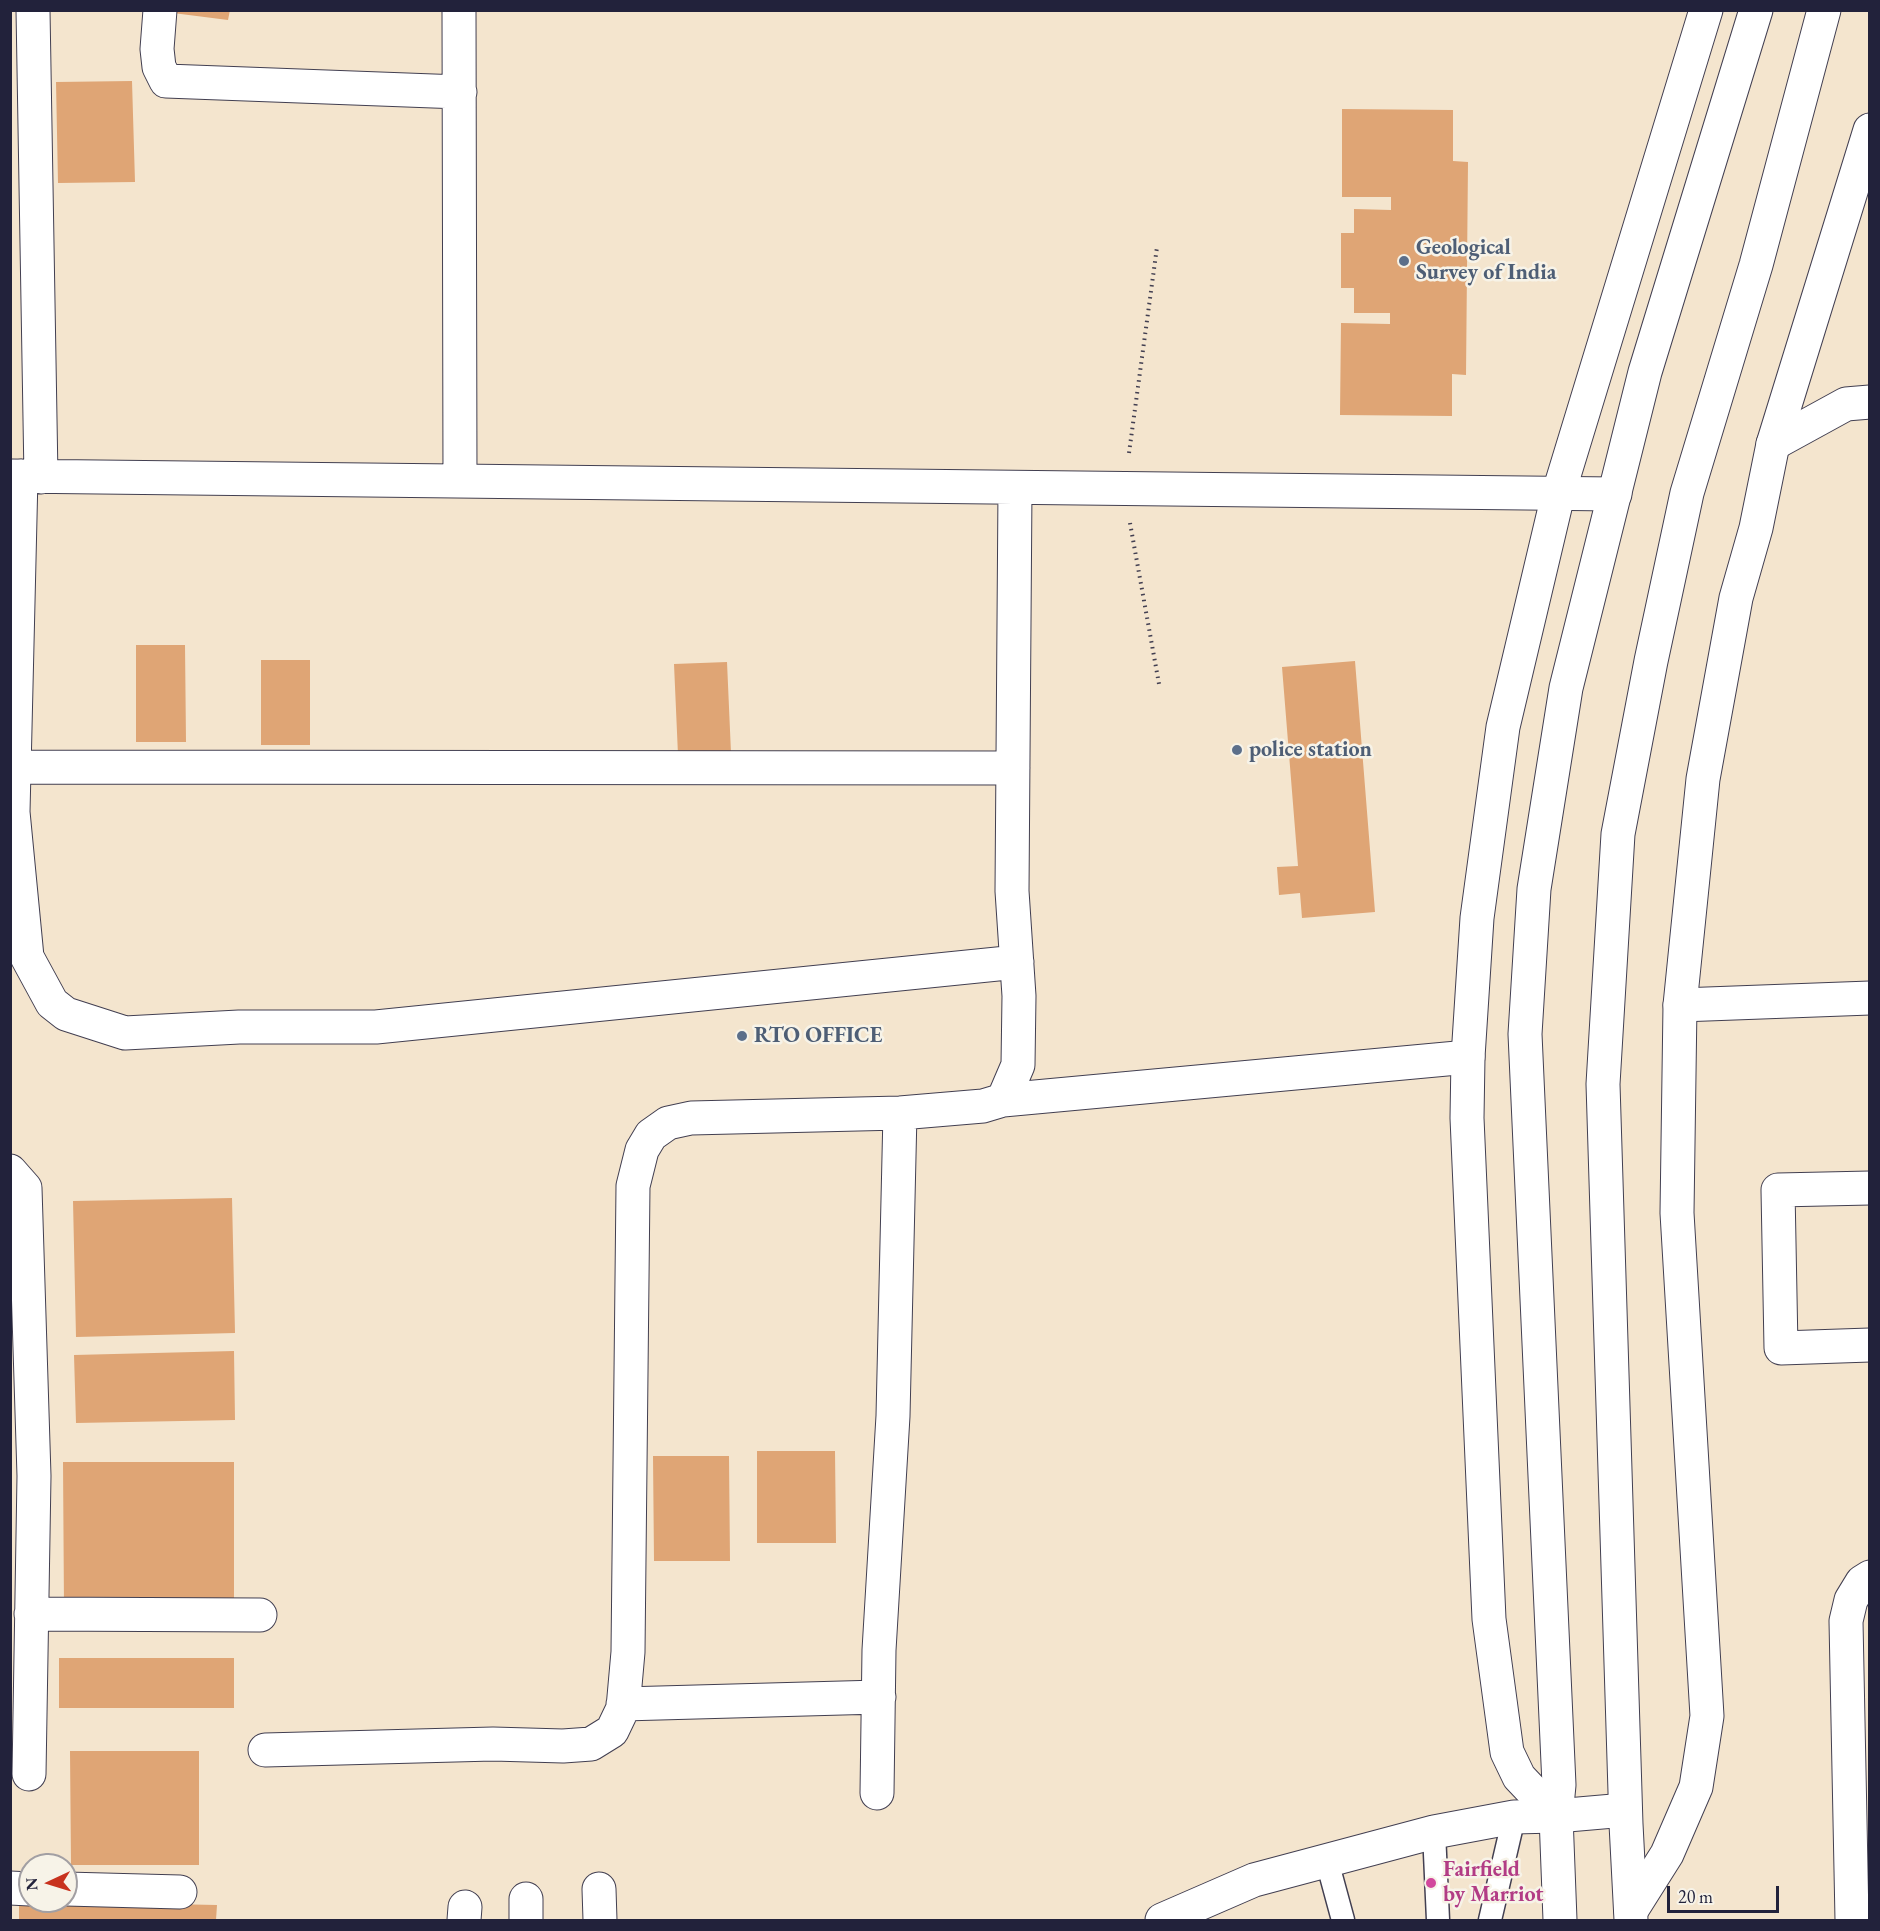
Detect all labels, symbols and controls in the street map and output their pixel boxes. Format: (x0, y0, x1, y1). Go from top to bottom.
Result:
place label: Geological Survey of India (1416, 235, 1556, 286)
marker: Geological Survey of India (1397, 254, 1411, 268)
place label: police station (1249, 737, 1372, 763)
marker: police station (1230, 743, 1244, 757)
place label: RTO OFFICE (754, 1023, 882, 1049)
marker: RTO OFFICE (735, 1029, 749, 1043)
north arrow (18, 1853, 78, 1913)
place label: Fairfield by Marriot (1443, 1857, 1544, 1909)
scale bar (1670, 1874, 1782, 1912)
marker: Fairfield by Marriot (1424, 1876, 1438, 1890)
text: N (21, 1877, 42, 1891)
text: 20 m (1678, 1885, 1713, 1908)

